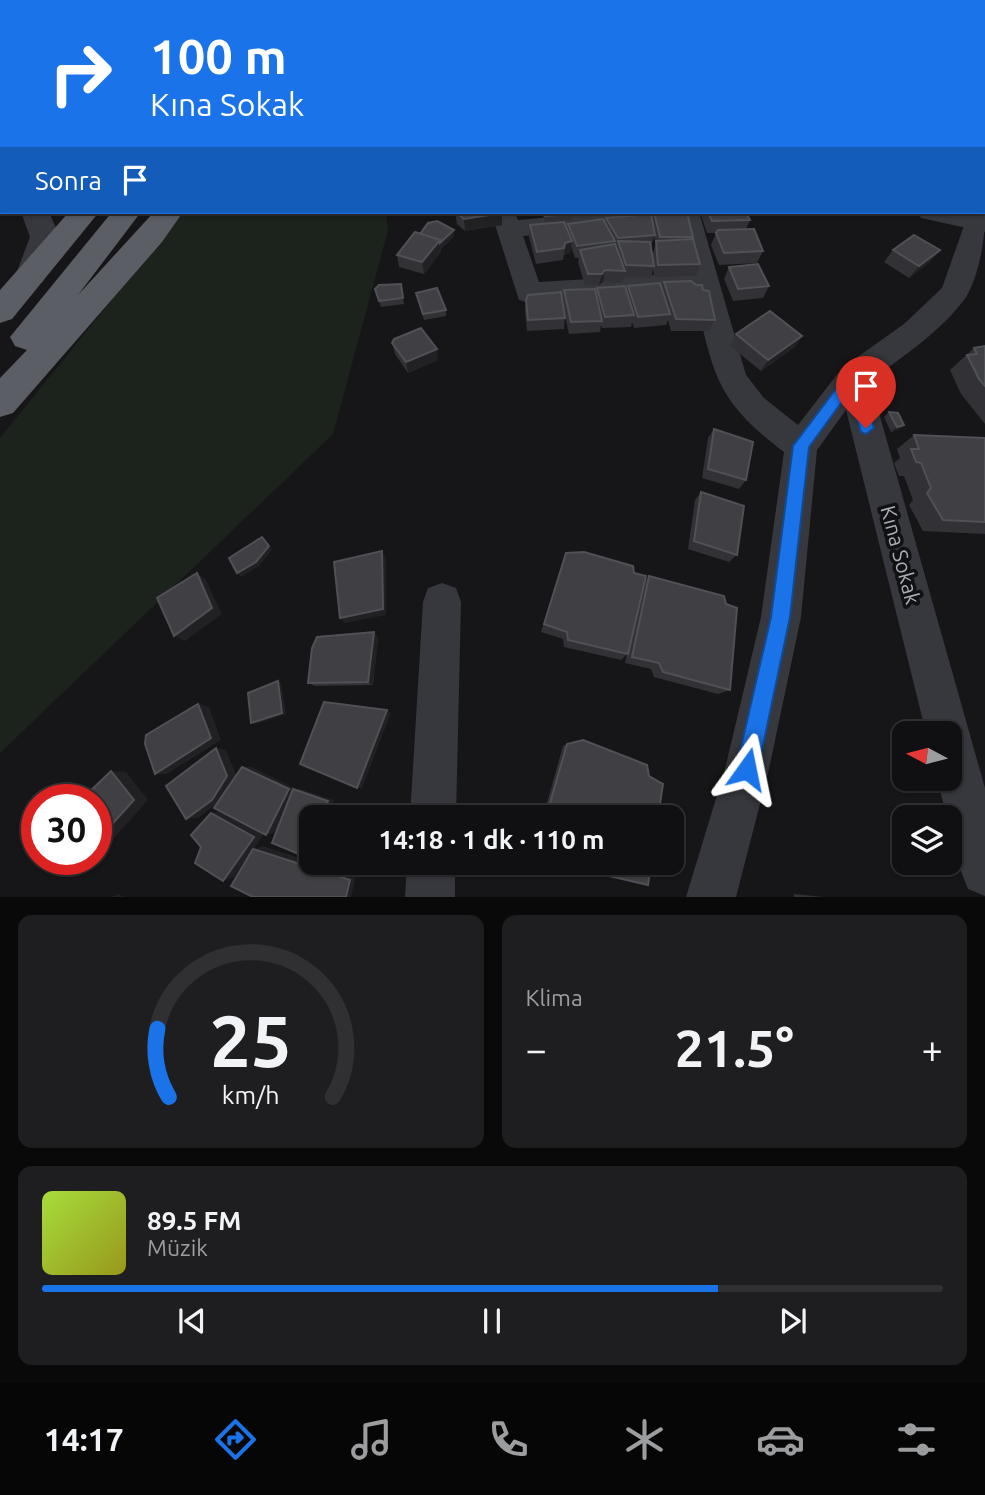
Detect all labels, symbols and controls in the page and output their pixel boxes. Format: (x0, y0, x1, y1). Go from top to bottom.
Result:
icon: right (35, 28, 126, 119)
text: 100 m (150, 28, 287, 83)
text: Kına Sokak (150, 86, 304, 122)
icon: arrive (116, 161, 154, 199)
text: Sonra (35, 166, 102, 195)
pin (836, 356, 896, 428)
icon: arrive (847, 367, 885, 405)
street label: Kına Sokak (876, 503, 926, 607)
north arrow (892, 721, 962, 791)
map controls (892, 721, 962, 875)
position arrow (710, 732, 784, 806)
speed limit sign: 30 (21, 784, 112, 875)
button: layers (892, 805, 962, 875)
text: 14:18 · 1 dk · 110 m (378, 825, 605, 854)
text: Klima (526, 985, 583, 1010)
text: 25 (210, 1000, 292, 1082)
text: 21.5° (675, 1019, 794, 1077)
text: − (526, 1028, 547, 1070)
text: + (922, 1028, 943, 1070)
text: km/h (222, 1081, 280, 1109)
text: 89.5 FM (147, 1206, 241, 1235)
text: Müzik (147, 1235, 208, 1260)
icon: previous (173, 1302, 211, 1340)
icon: pause (473, 1302, 511, 1340)
icon: next (774, 1302, 812, 1340)
icon: directions (211, 1415, 260, 1464)
icon: music (347, 1415, 396, 1464)
icon: phone (484, 1415, 533, 1464)
icon: climate (620, 1415, 669, 1464)
icon: car (756, 1415, 805, 1464)
icon: filters (892, 1415, 941, 1464)
text: 14:17 (44, 1421, 124, 1457)

